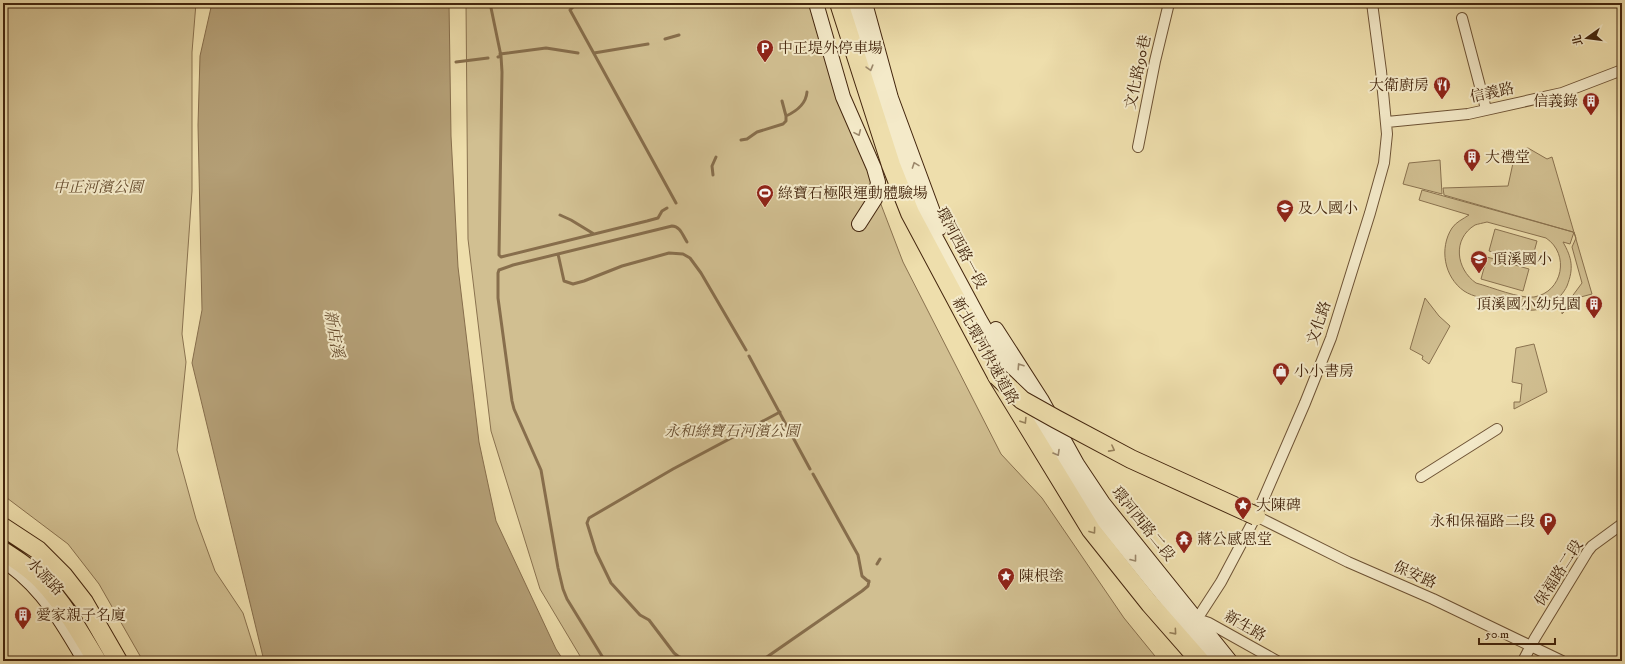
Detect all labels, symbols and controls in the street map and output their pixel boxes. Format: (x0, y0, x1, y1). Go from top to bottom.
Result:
north arrow (1567, 18, 1607, 58)
street label: 文化路90巷 (1121, 33, 1155, 111)
text: 北 (1570, 33, 1586, 47)
parking icon: 中正堤外停車場 (755, 38, 775, 63)
place label: 中正堤外停車場 (778, 39, 883, 58)
one-way arrow (865, 64, 874, 71)
restaurant icon: 大衛廚房 (1432, 75, 1452, 100)
place label: 大衛廚房 (1369, 76, 1429, 95)
street label: 信義路 (1468, 79, 1516, 107)
building icon: 信義錄 (1581, 91, 1601, 116)
place label: 信義錄 (1533, 92, 1578, 111)
one-way arrow (854, 129, 862, 136)
building icon: 大禮堂 (1462, 147, 1482, 172)
place label: 大禮堂 (1485, 148, 1530, 167)
one-way arrow (912, 161, 920, 168)
park label: 中正河濱公園 (53, 178, 145, 197)
sports icon: 綠寶石極限運動體驗場 (755, 183, 775, 208)
place label: 綠寶石極限運動體驗場 (778, 184, 928, 203)
school or university icon: 及人國小 (1275, 198, 1295, 223)
place label: 及人國小 (1298, 199, 1358, 218)
street label: 環河西路一段 (931, 204, 991, 292)
school or university icon: 頂溪國小 (1469, 249, 1489, 274)
place label: 頂溪國小 (1492, 250, 1552, 269)
street label: 新北環河快速道路 (948, 294, 1022, 408)
building icon: 頂溪國小幼兒園 (1584, 294, 1604, 319)
place label: 頂溪國小幼兒園 (1476, 295, 1581, 314)
street label: 文化路 (1303, 299, 1335, 347)
water label: 新店溪 (320, 309, 348, 361)
shop icon: 小小書房 (1271, 361, 1291, 386)
place label: 小小書房 (1294, 362, 1354, 381)
one-way arrow (1017, 363, 1025, 370)
one-way arrow (1020, 417, 1027, 424)
park label: 永和綠寶石河濱公園 (664, 422, 801, 441)
one-way arrow (1108, 444, 1115, 452)
one-way arrow (1053, 449, 1060, 456)
street label: 環河西路二段 (1107, 483, 1179, 565)
place icon: 大陳碑 (1233, 495, 1253, 520)
place label: 大陳碑 (1256, 496, 1301, 515)
parking icon: 永和保福路二段 (1538, 511, 1558, 536)
place label: 永和保福路二段 (1430, 512, 1535, 531)
one-way arrow (1088, 527, 1095, 534)
temple icon: 蔣公感恩堂 (1174, 529, 1194, 554)
place label: 蔣公感恩堂 (1197, 530, 1272, 549)
street label: 保福路二段 (1531, 536, 1587, 610)
street label: 水源路 (23, 554, 67, 600)
one-way arrow (1129, 554, 1136, 561)
street label: 保安路 (1391, 557, 1439, 593)
place icon: 陳根塗 (996, 566, 1016, 591)
place label: 陳根塗 (1019, 567, 1064, 586)
building icon: 愛家親子名廈 (13, 605, 33, 630)
place label: 愛家親子名廈 (36, 606, 126, 625)
street label: 新生路 (1221, 607, 1269, 645)
scale bar (1479, 620, 1555, 646)
text: 50 m (1485, 627, 1509, 642)
one-way arrow (1170, 628, 1177, 635)

